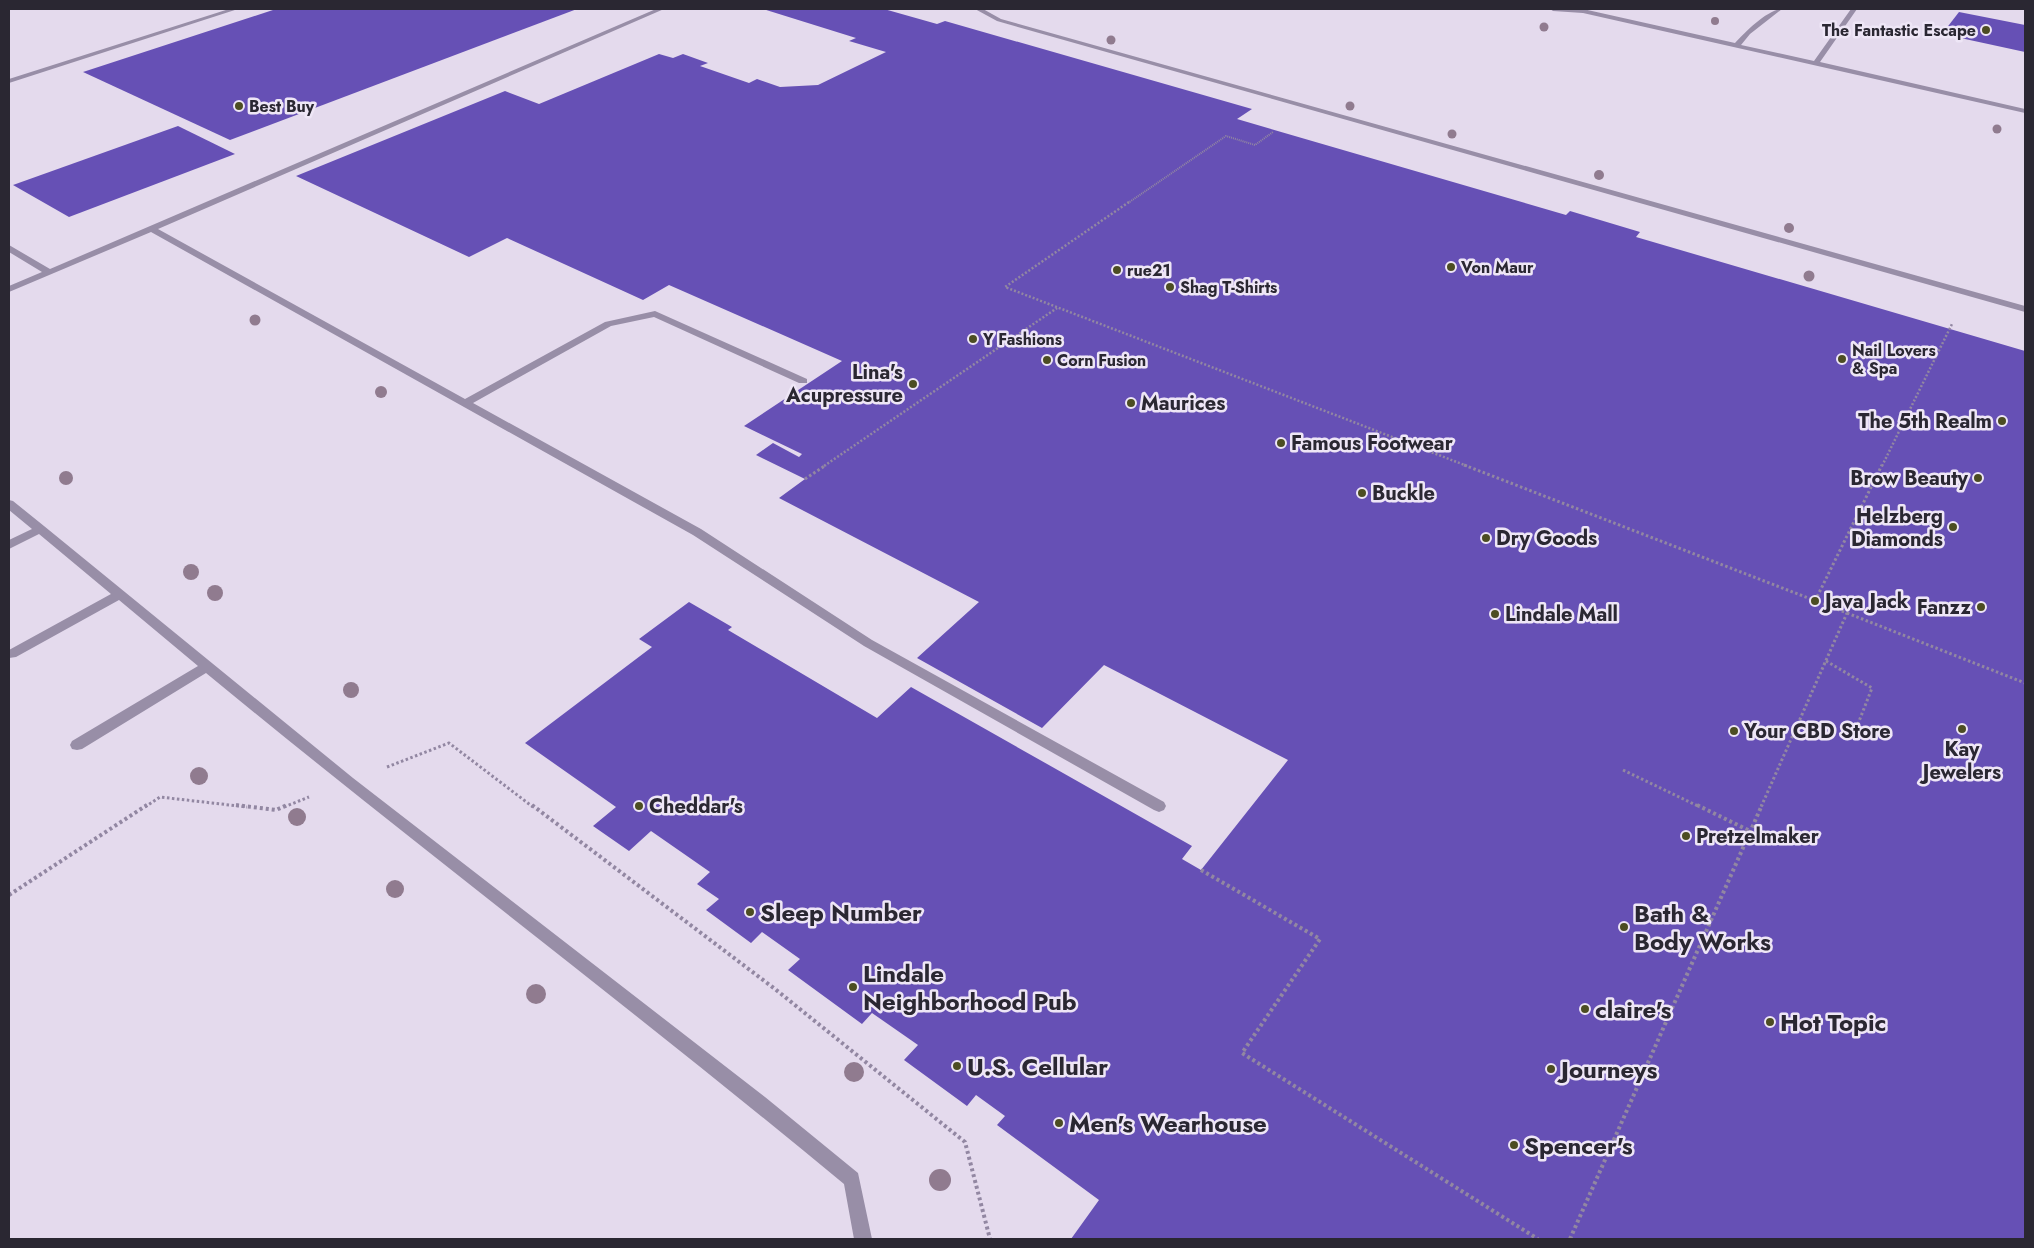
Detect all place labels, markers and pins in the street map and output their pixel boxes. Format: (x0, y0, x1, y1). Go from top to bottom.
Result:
place label: The Fantastic Escape (1822, 19, 1976, 42)
marker: The Fantastic Escape (1980, 24, 1992, 36)
place label: Best Buy (249, 95, 315, 118)
marker: Best Buy (233, 100, 245, 112)
place label: Von Maur (1460, 256, 1534, 279)
place label: rue21 (1127, 259, 1171, 282)
marker: Von Maur (1445, 261, 1457, 273)
marker: rue21 (1111, 264, 1123, 276)
place label: Shag T-Shirts (1180, 276, 1277, 299)
marker: Shag T-Shirts (1164, 281, 1176, 293)
place label: Y Fashions (982, 328, 1062, 351)
marker: Y Fashions (967, 333, 979, 345)
place label: Nail Lovers & Spa (1852, 339, 1936, 380)
place label: Corn Fusion (1057, 349, 1146, 372)
marker: Nail Lovers & Spa (1836, 353, 1848, 365)
marker: Corn Fusion (1041, 354, 1053, 366)
place label: Lina's Acupressure (785, 358, 903, 410)
marker: Lina's Acupressure (907, 378, 919, 390)
place label: Maurices (1141, 389, 1225, 418)
marker: Maurices (1125, 397, 1137, 409)
place label: The 5th Realm (1858, 407, 1992, 436)
marker: The 5th Realm (1996, 415, 2008, 427)
place label: Famous Footwear (1291, 429, 1454, 458)
marker: Famous Footwear (1275, 437, 1287, 449)
place label: Brow Beauty (1850, 464, 1969, 493)
marker: Brow Beauty (1972, 472, 1984, 484)
place label: Buckle (1372, 479, 1435, 508)
marker: Buckle (1356, 487, 1368, 499)
place label: Helzberg Diamonds (1851, 502, 1943, 554)
marker: Helzberg Diamonds (1947, 521, 1959, 533)
place label: Dry Goods (1496, 524, 1597, 553)
marker: Dry Goods (1480, 532, 1492, 544)
place label: Java Jack (1821, 587, 1909, 616)
place label: Fanzz (1917, 593, 1972, 622)
marker: Java Jack (1809, 595, 1821, 607)
place label: Lindale Mall (1505, 600, 1618, 629)
marker: Fanzz (1975, 601, 1987, 613)
marker: Lindale Mall (1489, 608, 1501, 620)
place label: Your CBD Store (1743, 717, 1891, 746)
marker: Kay Jewelers (1956, 723, 1968, 735)
marker: Your CBD Store (1728, 725, 1740, 737)
place label: Kay Jewelers (1919, 735, 2001, 787)
place label: Cheddar's (649, 792, 743, 821)
marker: Cheddar's (633, 800, 645, 812)
place label: Pretzelmaker (1696, 822, 1820, 851)
marker: Pretzelmaker (1680, 830, 1692, 842)
place label: Sleep Number (760, 895, 922, 930)
place label: Bath & Body Works (1634, 896, 1771, 959)
marker: Sleep Number (744, 906, 756, 918)
marker: Bath & Body Works (1618, 921, 1630, 933)
place label: Lindale Neighborhood Pub (863, 956, 1077, 1019)
marker: Lindale Neighborhood Pub (847, 981, 859, 993)
place label: claire's (1595, 992, 1671, 1027)
marker: claire's (1579, 1003, 1591, 1015)
place label: Hot Topic (1780, 1005, 1886, 1040)
marker: Hot Topic (1764, 1016, 1776, 1028)
place label: U.S. Cellular (967, 1049, 1108, 1084)
place label: Journeys (1557, 1052, 1657, 1087)
marker: U.S. Cellular (951, 1060, 963, 1072)
marker: Journeys (1545, 1063, 1557, 1075)
place label: Men's Wearhouse (1069, 1106, 1267, 1141)
marker: Men's Wearhouse (1053, 1117, 1065, 1129)
place label: Spencer's (1524, 1128, 1633, 1163)
marker: Spencer's (1508, 1139, 1520, 1151)

